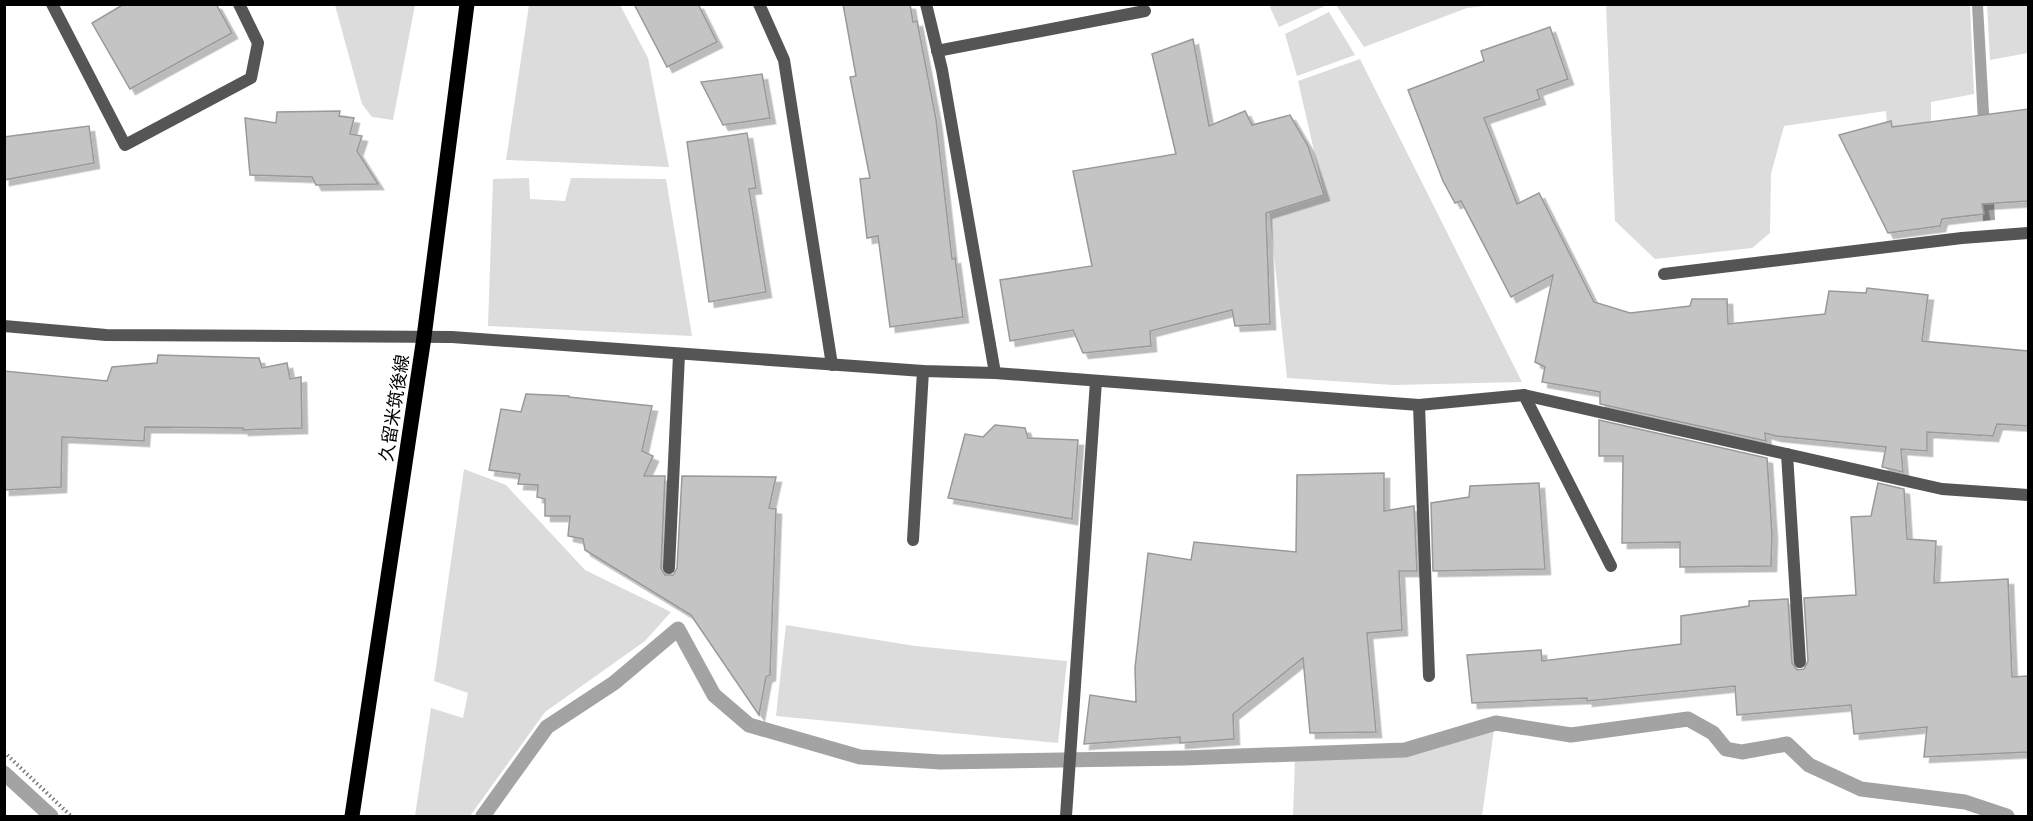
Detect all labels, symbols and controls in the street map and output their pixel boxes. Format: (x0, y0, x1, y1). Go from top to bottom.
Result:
street label: 久留米筑後線 (373, 353, 415, 463)

